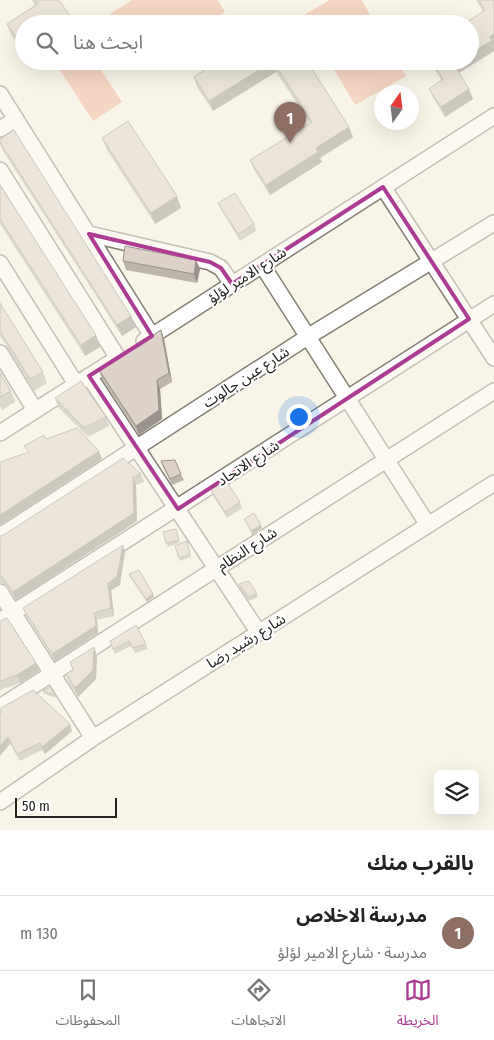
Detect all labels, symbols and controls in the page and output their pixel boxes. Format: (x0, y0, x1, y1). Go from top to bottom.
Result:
search box (15, 15, 479, 70)
icon: search (33, 29, 61, 57)
text: ابحث هنا (73, 31, 143, 54)
north arrow (374, 85, 419, 130)
pin: 1 (274, 102, 306, 143)
street label: شارع الامير لؤلؤ (204, 243, 291, 310)
street label: شارع عين جالوت (199, 342, 294, 414)
your location (286, 404, 312, 430)
street label: شارع الاتحاد (213, 436, 284, 492)
street label: شارع النظام (214, 523, 282, 577)
street label: شارع رشيد رضا (203, 609, 291, 675)
map controls (434, 770, 479, 815)
button: layers (434, 770, 479, 815)
scale bar (15, 795, 118, 818)
text: 50 m (22, 798, 50, 815)
text: بالقرب منك (367, 850, 474, 876)
text: مدرسة الاخلاص (296, 904, 427, 927)
text: 130 m (20, 924, 58, 943)
text: 1 (455, 924, 461, 943)
text: مدرسة · شارع الامير لؤلؤ (278, 943, 427, 962)
tab: المحفوظات (55, 976, 120, 1035)
tab: الاتجاهات (231, 976, 286, 1035)
tab: الخريطة (397, 976, 439, 1035)

